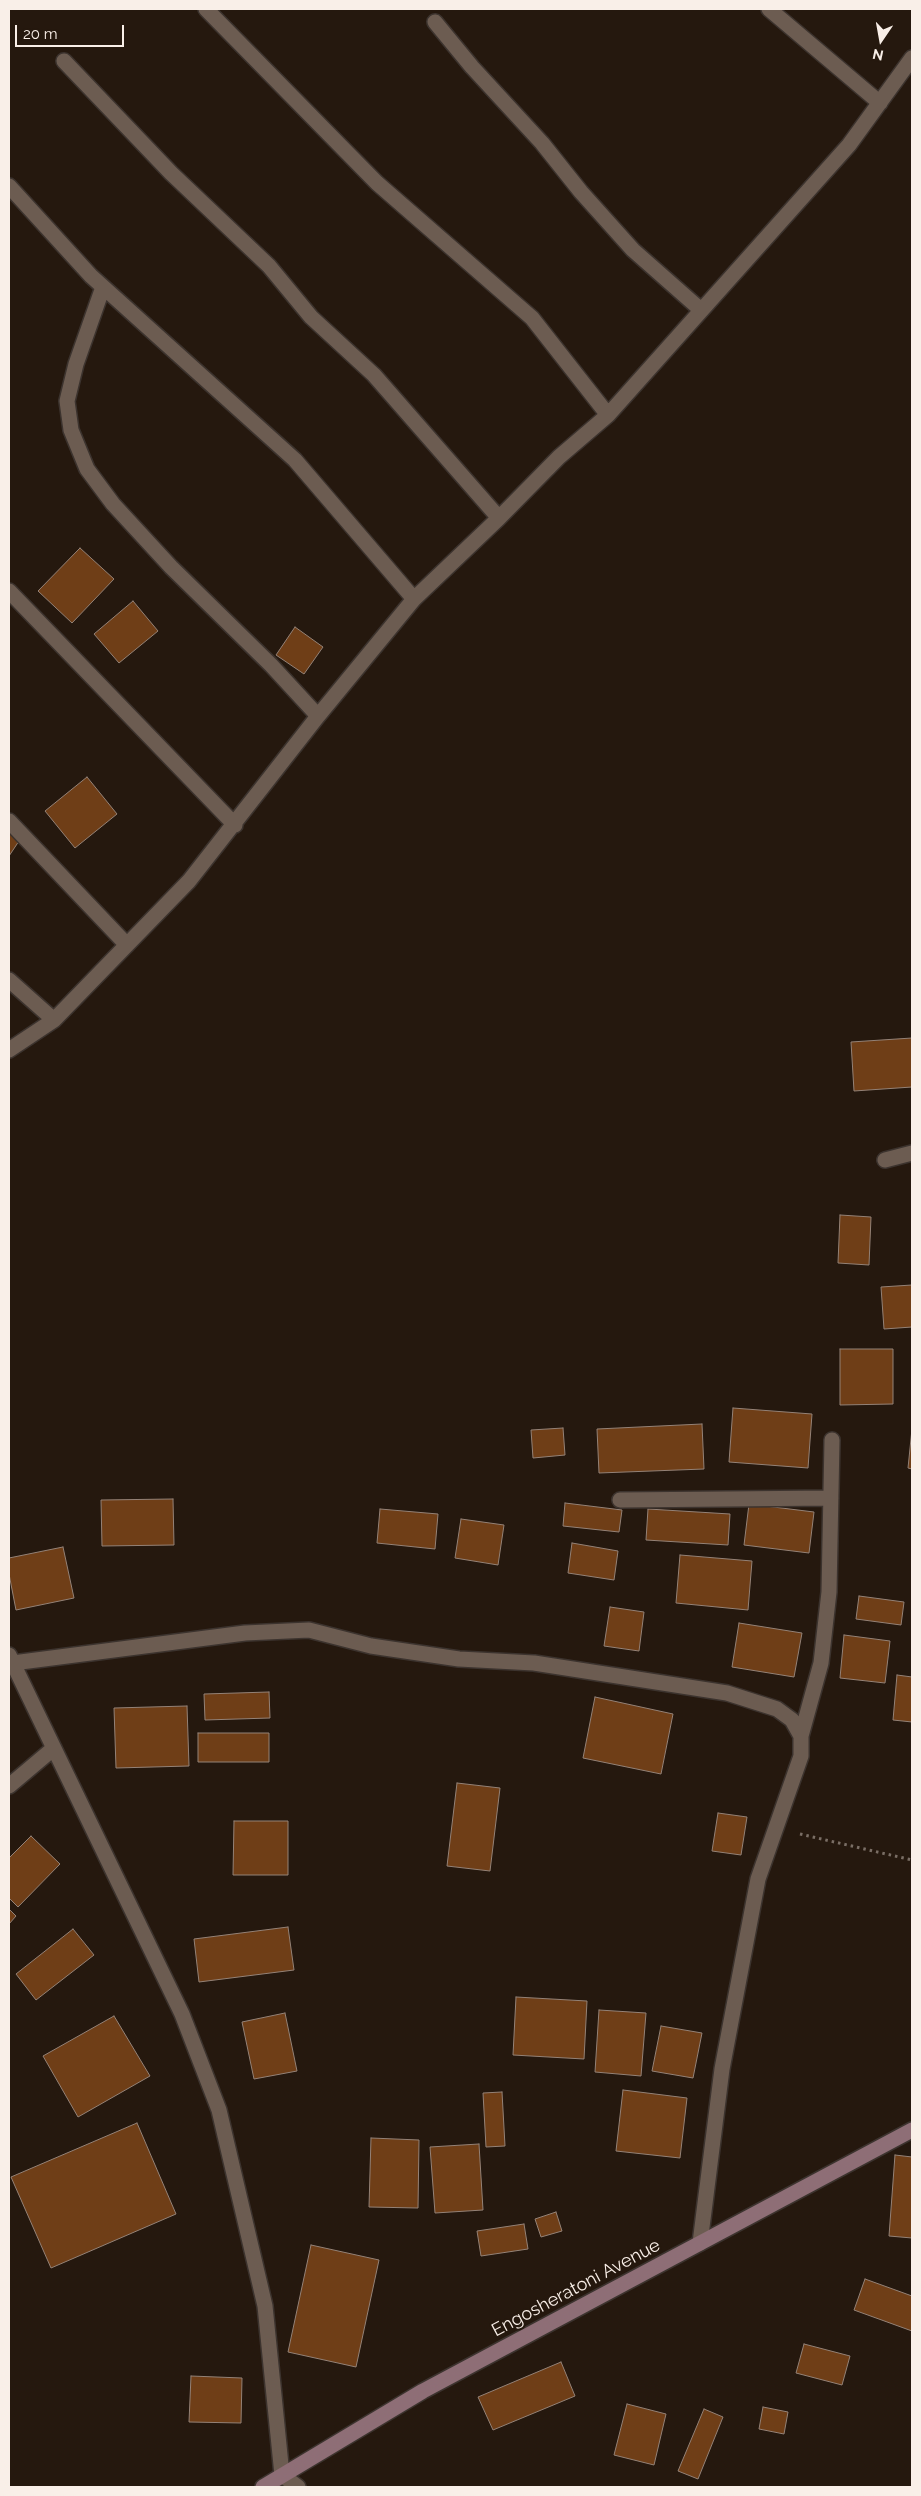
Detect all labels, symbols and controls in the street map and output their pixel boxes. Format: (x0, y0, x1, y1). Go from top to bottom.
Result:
scale bar (18, 15, 126, 47)
north arrow (856, 15, 906, 65)
text: 20 m (23, 25, 58, 43)
text: N (871, 46, 885, 64)
street label: Engosheratoni Avenue (488, 2234, 664, 2342)

